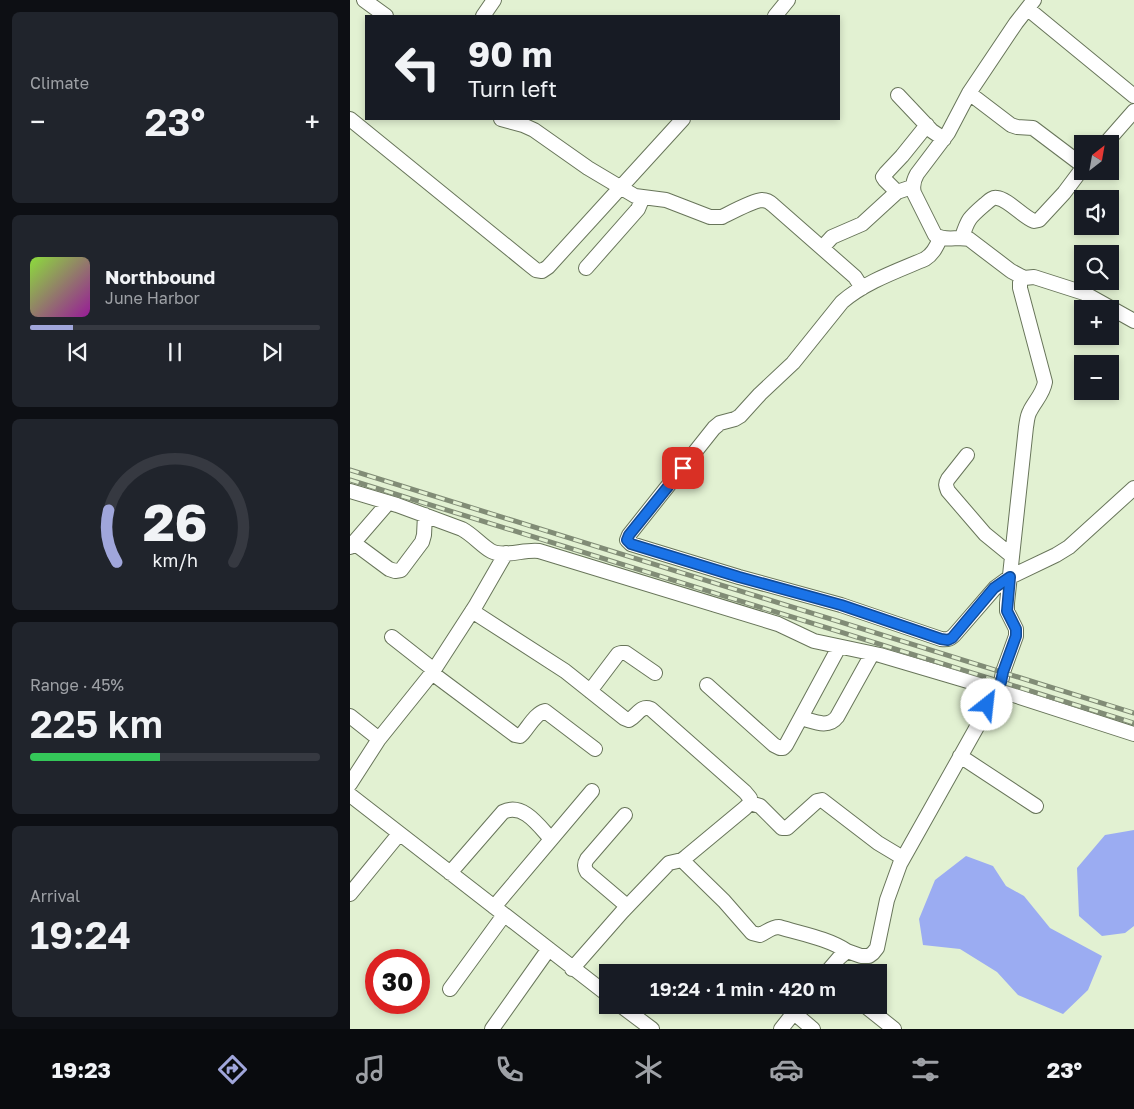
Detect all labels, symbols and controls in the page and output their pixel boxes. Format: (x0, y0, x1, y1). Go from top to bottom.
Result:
text: 90 m (468, 33, 552, 75)
icon: left (385, 35, 450, 100)
text: Climate (30, 73, 89, 93)
text: Turn left (468, 75, 557, 102)
text: 23° (145, 99, 205, 144)
text: − (30, 105, 45, 138)
text: + (305, 105, 320, 138)
north arrow (1074, 135, 1119, 180)
map controls (1074, 135, 1119, 400)
button: sound (1074, 190, 1119, 235)
button: search (1074, 245, 1119, 290)
text: Northbound (105, 265, 215, 288)
text: June Harbor (105, 288, 200, 308)
button: + (1074, 300, 1119, 345)
icon: previous (64, 338, 92, 366)
icon: pause (161, 338, 189, 366)
icon: next (258, 338, 286, 366)
button: − (1074, 355, 1119, 400)
pin (662, 447, 704, 489)
icon: arrive (669, 454, 697, 482)
text: 26 (143, 490, 207, 552)
text: km/h (152, 549, 198, 571)
text: Range · 45% (30, 675, 124, 695)
position arrow (960, 678, 1012, 730)
text: 225 km (30, 701, 163, 746)
text: Arrival (30, 886, 80, 906)
text: 19:24 (30, 912, 131, 957)
speed limit sign: 30 (365, 949, 430, 1014)
text: 19:24 · 1 min · 420 m (650, 977, 836, 1000)
icon: directions (215, 1052, 250, 1087)
icon: music (353, 1052, 388, 1087)
icon: phone (492, 1052, 527, 1087)
icon: climate (631, 1052, 666, 1087)
icon: car (769, 1052, 804, 1087)
icon: filters (908, 1052, 943, 1087)
text: 19:23 (52, 1056, 111, 1083)
text: 23° (1047, 1056, 1082, 1083)

